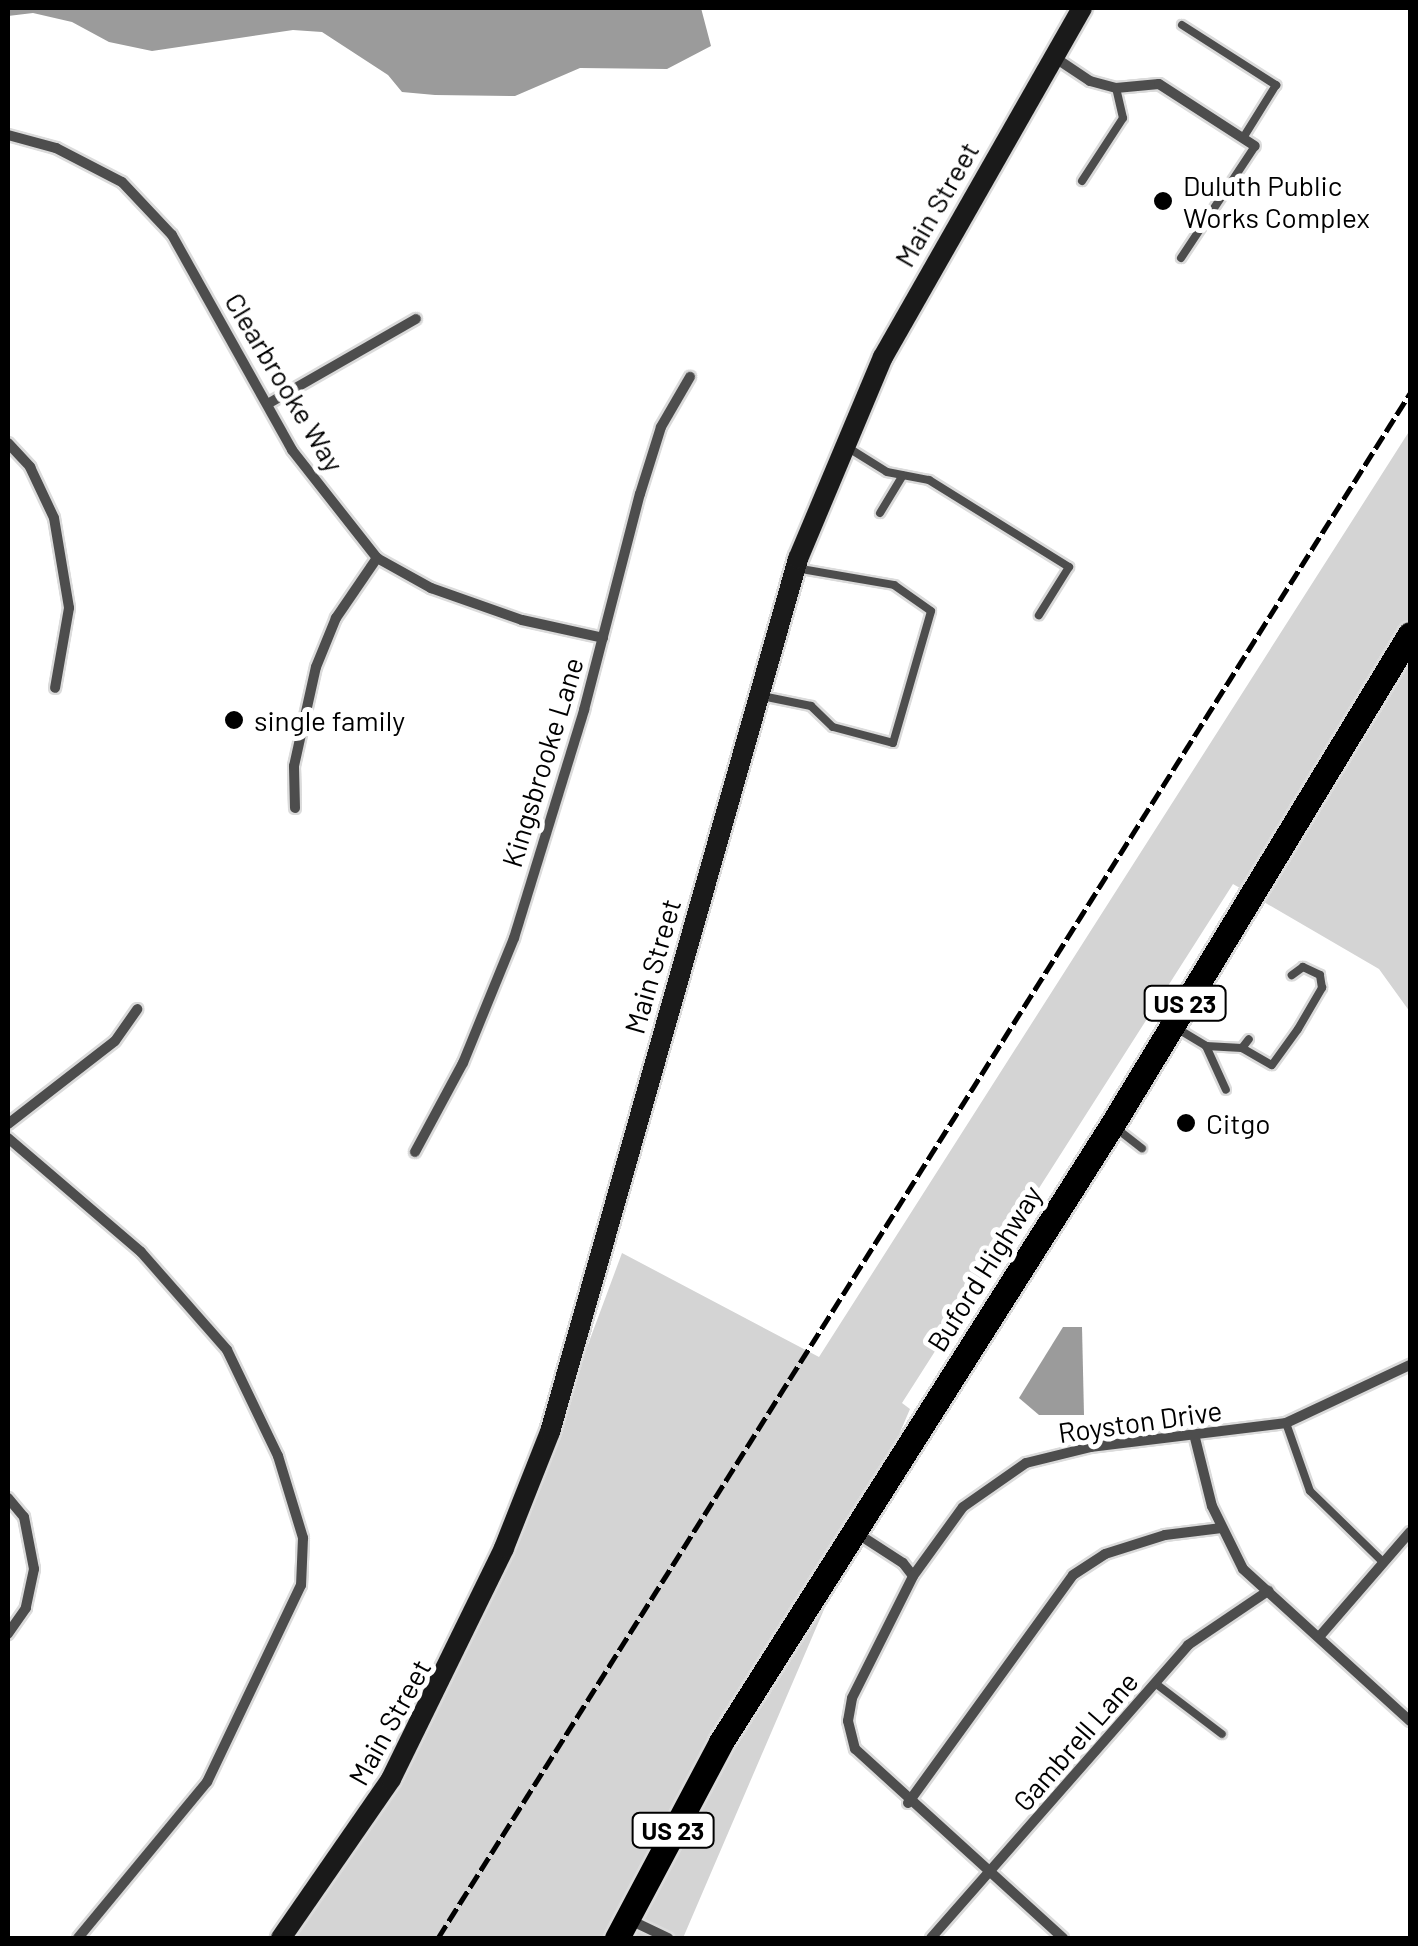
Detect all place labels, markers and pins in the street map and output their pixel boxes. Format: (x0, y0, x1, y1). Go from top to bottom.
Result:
place label: Duluth Public Works Complex (1183, 168, 1370, 234)
marker: Duluth Public Works Complex (1152, 190, 1174, 212)
place label: single family (254, 703, 405, 737)
marker: single family (223, 709, 245, 731)
place label: Citgo (1206, 1106, 1270, 1140)
marker: Citgo (1175, 1112, 1197, 1134)

